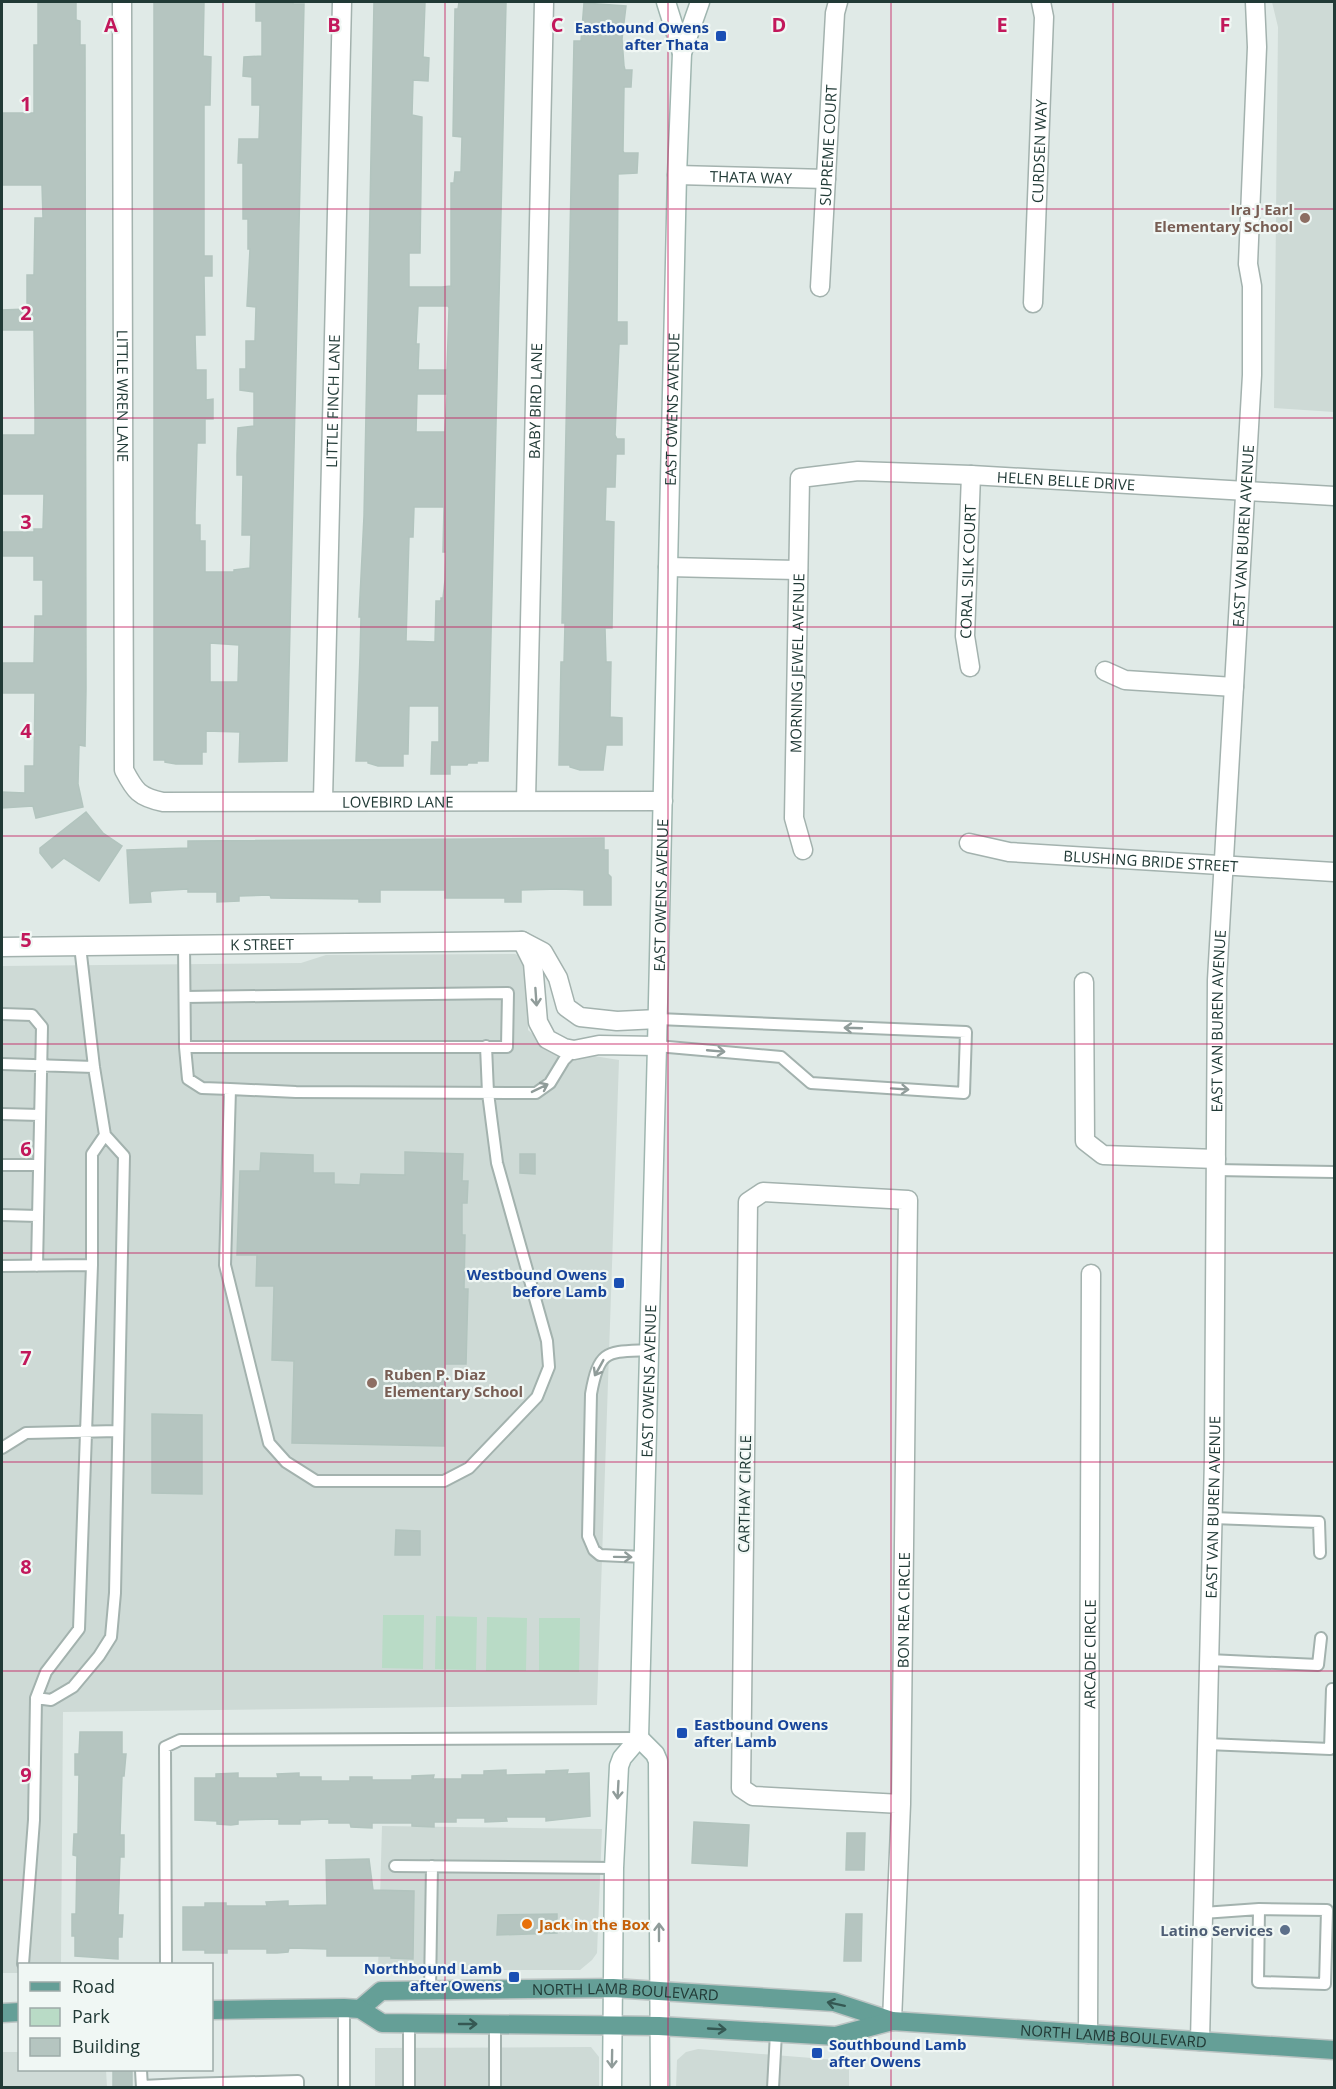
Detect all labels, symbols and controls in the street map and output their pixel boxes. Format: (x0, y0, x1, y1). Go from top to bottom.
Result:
text: A (104, 11, 118, 38)
text: B (327, 11, 341, 38)
text: C (551, 11, 564, 38)
text: D (772, 11, 786, 38)
text: E (996, 11, 1008, 38)
text: F (1220, 11, 1230, 38)
place label: Eastbound Owens after Thata (575, 17, 709, 54)
marker: Eastbound Owens after Thata (714, 29, 728, 43)
street label: SUPREME COURT (814, 83, 841, 206)
text: 1 (20, 90, 32, 117)
street label: CURDSEN WAY (1027, 98, 1051, 203)
street label: THATA WAY (710, 166, 793, 188)
place label: Ira J Earl Elementary School (1154, 199, 1293, 236)
marker: Ira J Earl Elementary School (1298, 211, 1312, 225)
text: 2 (20, 299, 32, 326)
street label: LITTLE WREN LANE (113, 330, 133, 462)
street label: EAST OWENS AVENUE (660, 333, 683, 486)
street label: LITTLE FINCH LANE (321, 334, 344, 468)
street label: BABY BIRD LANE (524, 343, 546, 459)
street label: EAST VAN BUREN AVENUE (1227, 444, 1258, 628)
street label: HELEN BELLE DRIVE (996, 467, 1136, 494)
street label: CORAL SILK COURT (955, 503, 980, 639)
text: 3 (20, 508, 32, 535)
street label: MORNING JEWEL AVENUE (785, 573, 808, 753)
text: 4 (20, 717, 32, 744)
street label: LOVEBIRD LANE (342, 791, 454, 812)
street label: EAST OWENS AVENUE (649, 819, 672, 972)
street label: BLUSHING BRIDE STREET (1063, 845, 1239, 876)
text: 5 (20, 926, 32, 953)
street label: EAST VAN BUREN AVENUE (1206, 929, 1230, 1113)
street label: K STREET (230, 934, 295, 954)
one-way arrow (530, 987, 541, 1007)
one-way arrow (843, 1022, 863, 1033)
one-way arrow (705, 1046, 725, 1057)
one-way arrow (531, 1082, 549, 1094)
one-way arrow (890, 1084, 910, 1095)
text: 6 (20, 1135, 32, 1162)
place label: Westbound Owens before Lamb (467, 1264, 607, 1301)
marker: Westbound Owens before Lamb (612, 1276, 626, 1290)
street label: EAST OWENS AVENUE (636, 1304, 660, 1458)
text: 7 (20, 1344, 32, 1371)
one-way arrow (593, 1359, 605, 1376)
place label: Ruben P. Diaz Elementary School (384, 1364, 523, 1401)
marker: Ruben P. Diaz Elementary School (365, 1376, 379, 1390)
street label: EAST VAN BUREN AVENUE (1201, 1416, 1224, 1599)
street label: CARTHAY CIRCLE (733, 1435, 755, 1553)
one-way arrow (612, 1551, 632, 1563)
street label: BON REA CIRCLE (893, 1552, 914, 1668)
text: 8 (20, 1553, 32, 1580)
street label: ARCADE CIRCLE (1079, 1599, 1100, 1709)
place label: Eastbound Owens after Lamb (694, 1714, 828, 1751)
marker: Eastbound Owens after Lamb (675, 1726, 689, 1740)
text: 9 (20, 1761, 32, 1788)
one-way arrow (612, 1780, 623, 1800)
place label: Jack in the Box (537, 1914, 650, 1934)
marker: Jack in the Box (520, 1917, 534, 1931)
place label: Latino Services (1160, 1920, 1273, 1940)
one-way arrow (653, 1923, 665, 1943)
marker: Latino Services (1278, 1923, 1292, 1937)
place label: Northbound Lamb after Owens (364, 1958, 502, 1995)
legend (18, 1963, 213, 2071)
marker: Northbound Lamb after Owens (507, 1970, 521, 1984)
text: Road (72, 1974, 115, 1998)
street label: NORTH LAMB BOULEVARD (532, 1978, 719, 2005)
one-way arrow (827, 1998, 846, 2009)
text: Park (72, 2004, 110, 2028)
one-way arrow (457, 2018, 477, 2030)
street label: NORTH LAMB BOULEVARD (1019, 2019, 1207, 2052)
one-way arrow (707, 2024, 726, 2035)
text: Building (72, 2034, 140, 2058)
place label: Southbound Lamb after Owens (829, 2034, 966, 2071)
marker: Southbound Lamb after Owens (810, 2046, 824, 2060)
one-way arrow (606, 2048, 618, 2068)

